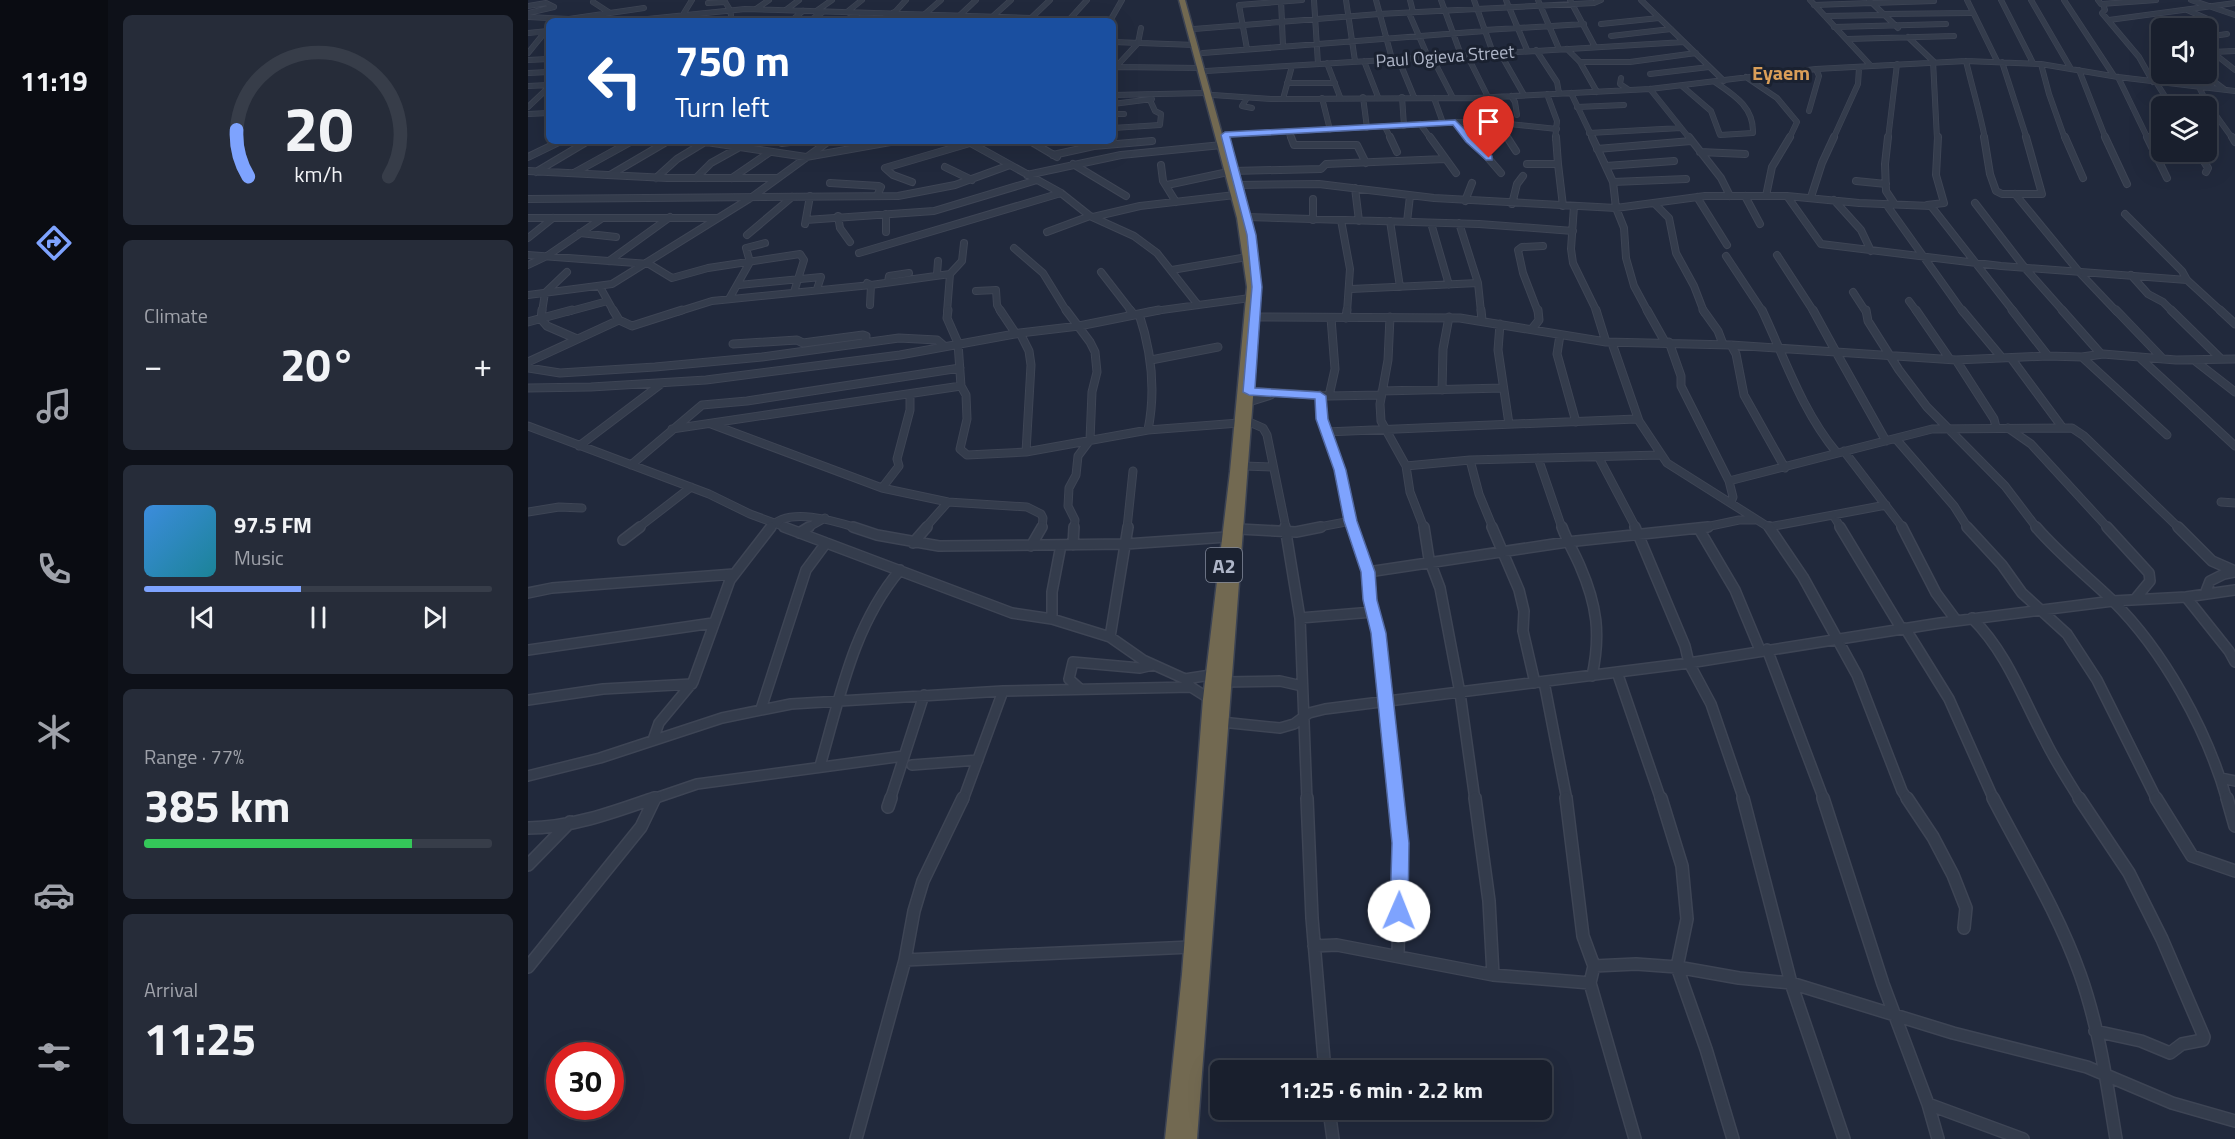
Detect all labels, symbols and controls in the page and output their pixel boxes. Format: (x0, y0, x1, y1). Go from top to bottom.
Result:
map controls (2151, 18, 2217, 162)
button: sound (2151, 18, 2217, 84)
text: 750 m (675, 28, 790, 92)
street label: Paul Ogieva Street (1375, 38, 1516, 74)
icon: left (576, 42, 654, 120)
district label: Eyaem (1752, 57, 1810, 88)
text: 11:19 (20, 60, 88, 101)
text: 20 (283, 80, 353, 175)
text: Turn left (675, 86, 769, 127)
pin (1463, 96, 1514, 158)
button: layers (2151, 96, 2217, 162)
icon: arrive (1472, 105, 1505, 138)
text: km/h (294, 158, 342, 190)
icon: directions (33, 222, 75, 264)
text: Climate (144, 300, 208, 331)
text: 20° (280, 330, 356, 398)
text: − (144, 340, 162, 390)
text: + (474, 340, 492, 390)
icon: music (33, 385, 75, 427)
text: 97.5 FM (234, 508, 312, 542)
text: Music (234, 542, 284, 573)
icon: phone (33, 548, 75, 590)
road number: A2 (1206, 548, 1242, 582)
icon: previous (186, 601, 219, 634)
icon: pause (302, 601, 335, 634)
icon: next (418, 601, 451, 634)
icon: climate (33, 711, 75, 753)
text: Range · 77% (144, 741, 244, 772)
text: 385 km (144, 771, 290, 839)
icon: car (33, 874, 75, 916)
position arrow (1367, 879, 1431, 943)
text: Arrival (144, 974, 198, 1005)
text: 11:25 (144, 1004, 256, 1072)
icon: filters (33, 1036, 75, 1078)
speed limit sign: 30 (546, 1042, 624, 1120)
text: 11:25 · 6 min · 2.2 km (1279, 1073, 1483, 1107)

